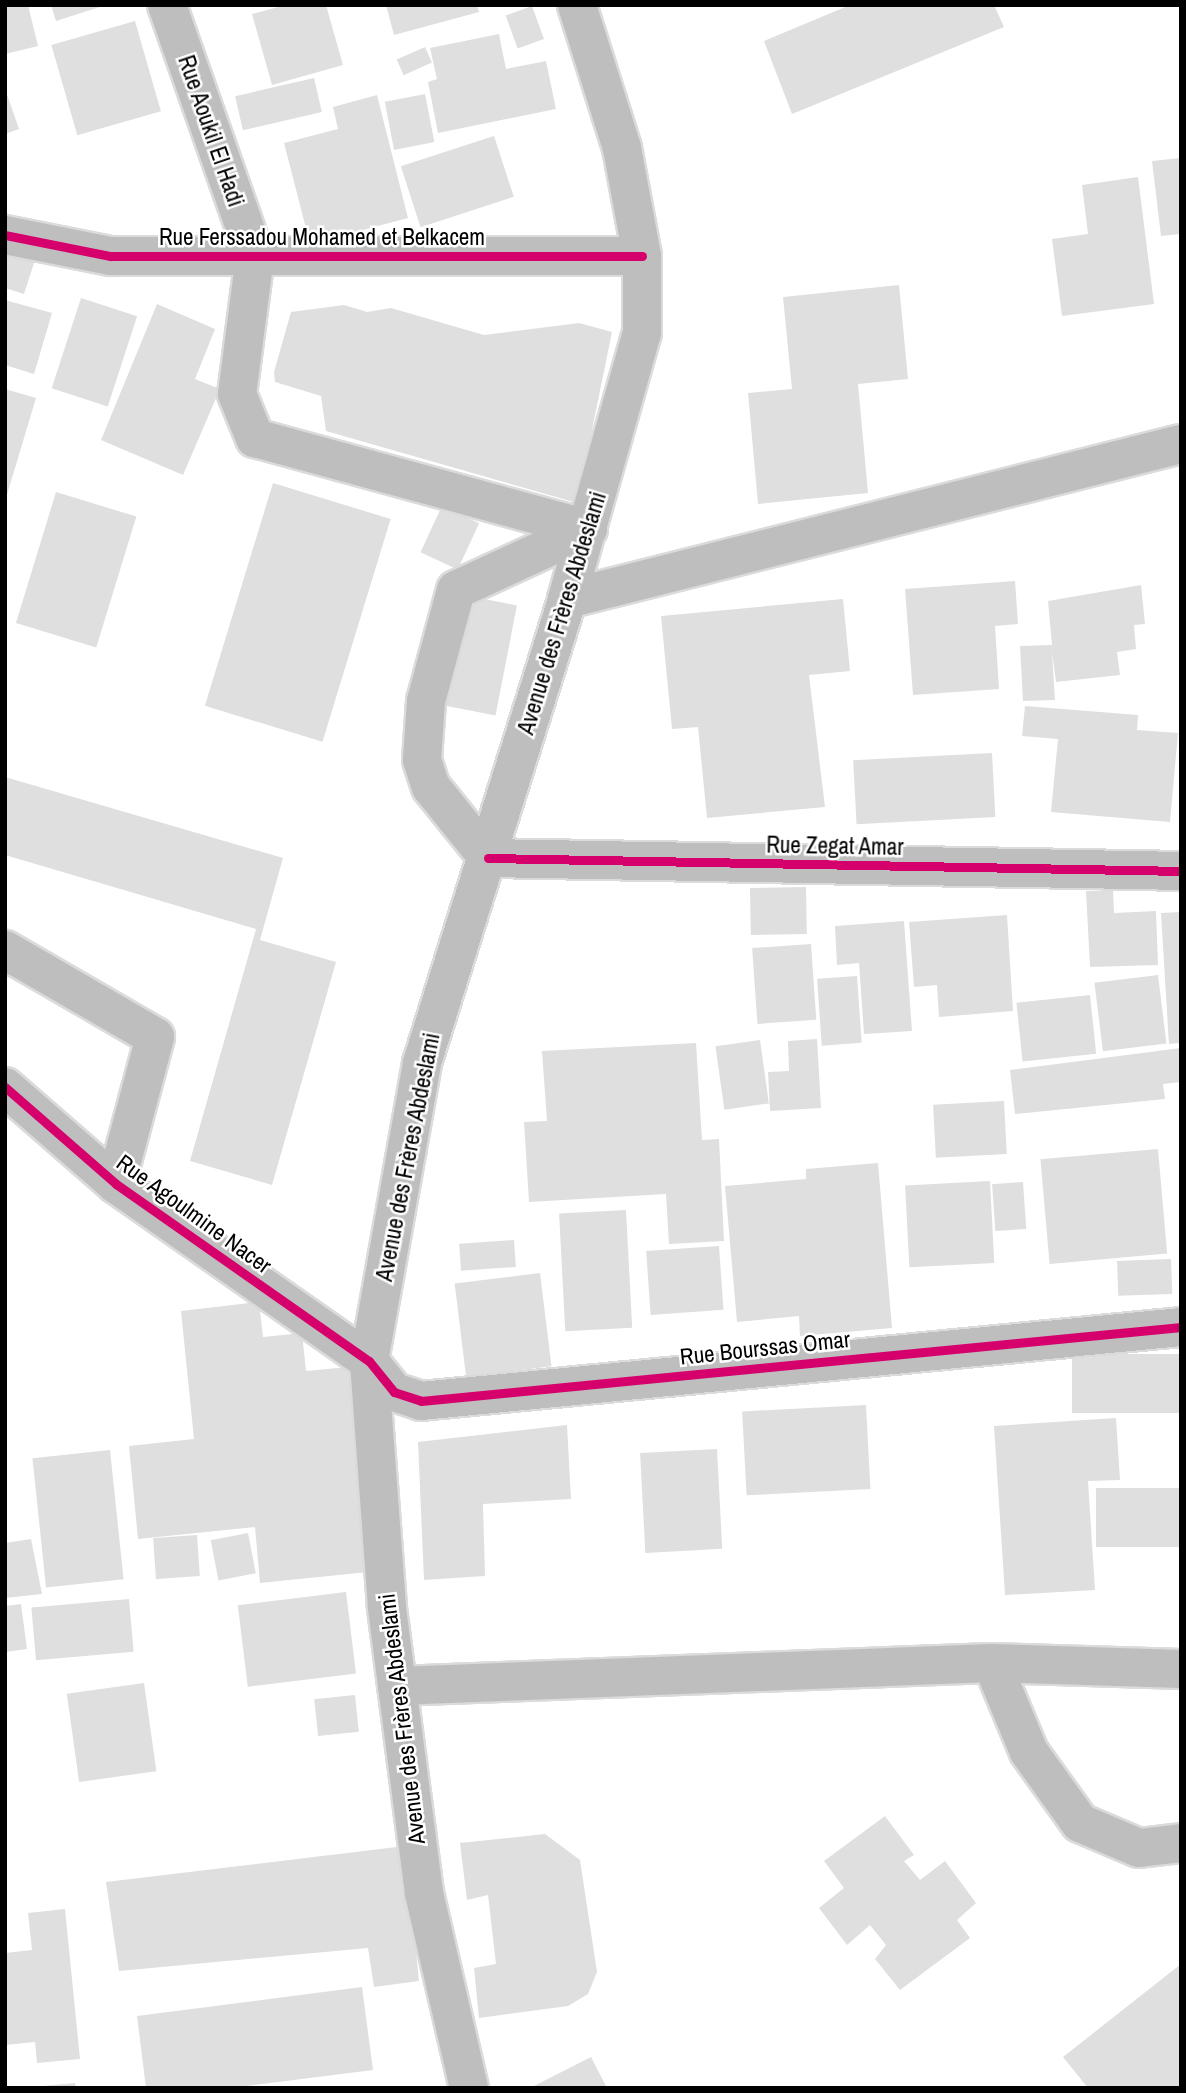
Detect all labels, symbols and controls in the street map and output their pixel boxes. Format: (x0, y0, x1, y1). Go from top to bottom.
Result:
street label: Rue Aoukil El Hadi (172, 51, 250, 211)
street label: Rue Ferssadou Mohamed et Belkacem (159, 223, 485, 251)
street label: Avenue des Frères Abdeslami (512, 488, 612, 738)
street label: Rue Zegat Amar (766, 831, 904, 861)
street label: Avenue des Frères Abdeslami (370, 1030, 446, 1284)
street label: Rue Agoulmine Nacer (111, 1148, 277, 1280)
street label: Rue Bourssas Omar (679, 1325, 851, 1371)
street label: Avenue des Frères Abdeslami (373, 1592, 431, 1846)

